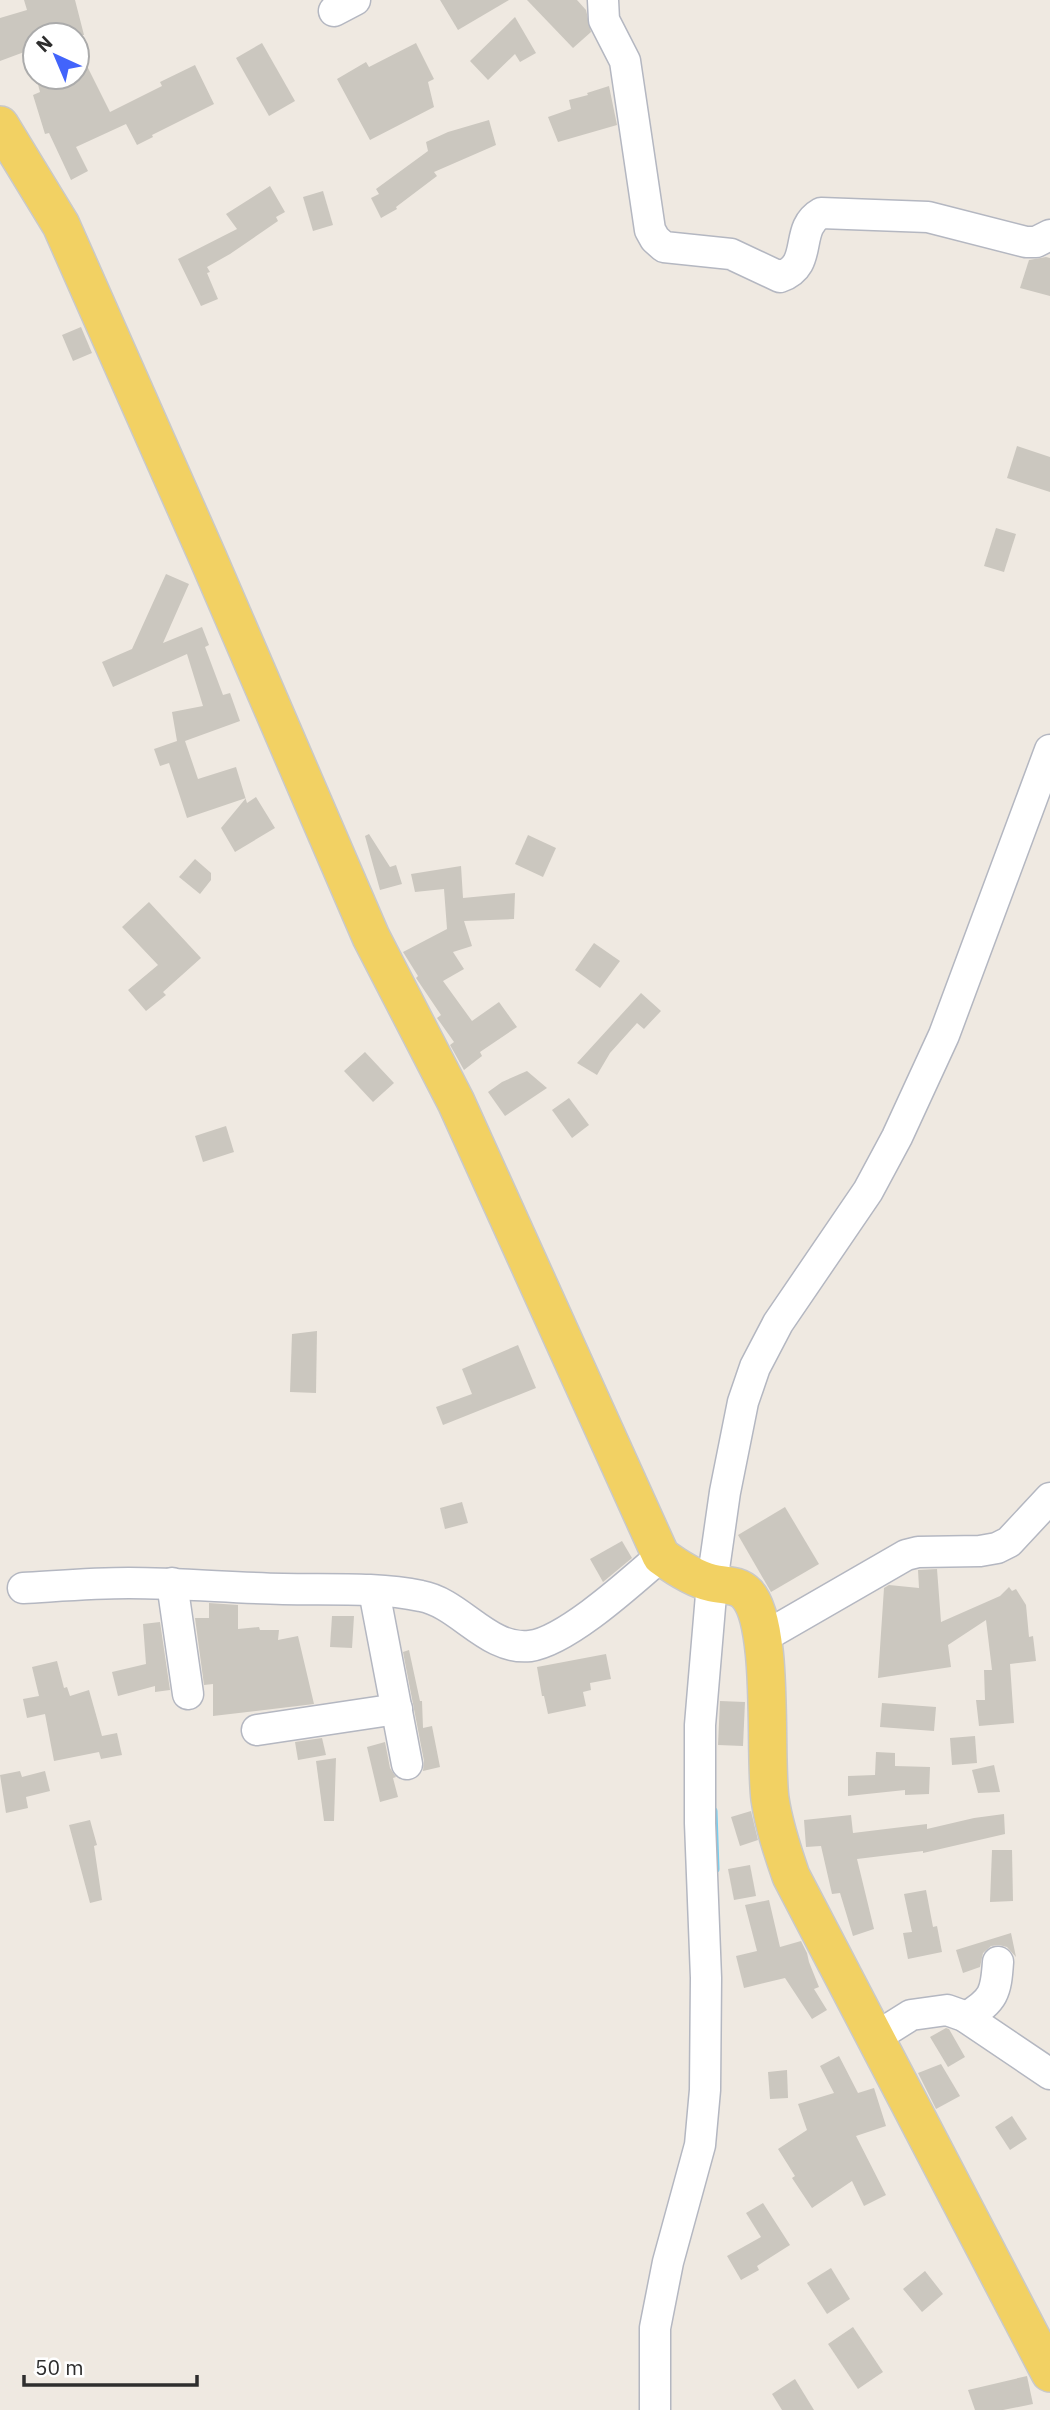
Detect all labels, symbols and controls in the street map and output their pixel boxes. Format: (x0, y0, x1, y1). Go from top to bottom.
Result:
north arrow (21, 21, 91, 91)
text: N (31, 30, 57, 57)
scale bar (24, 2344, 198, 2388)
text: 50 m (35, 2353, 84, 2381)

